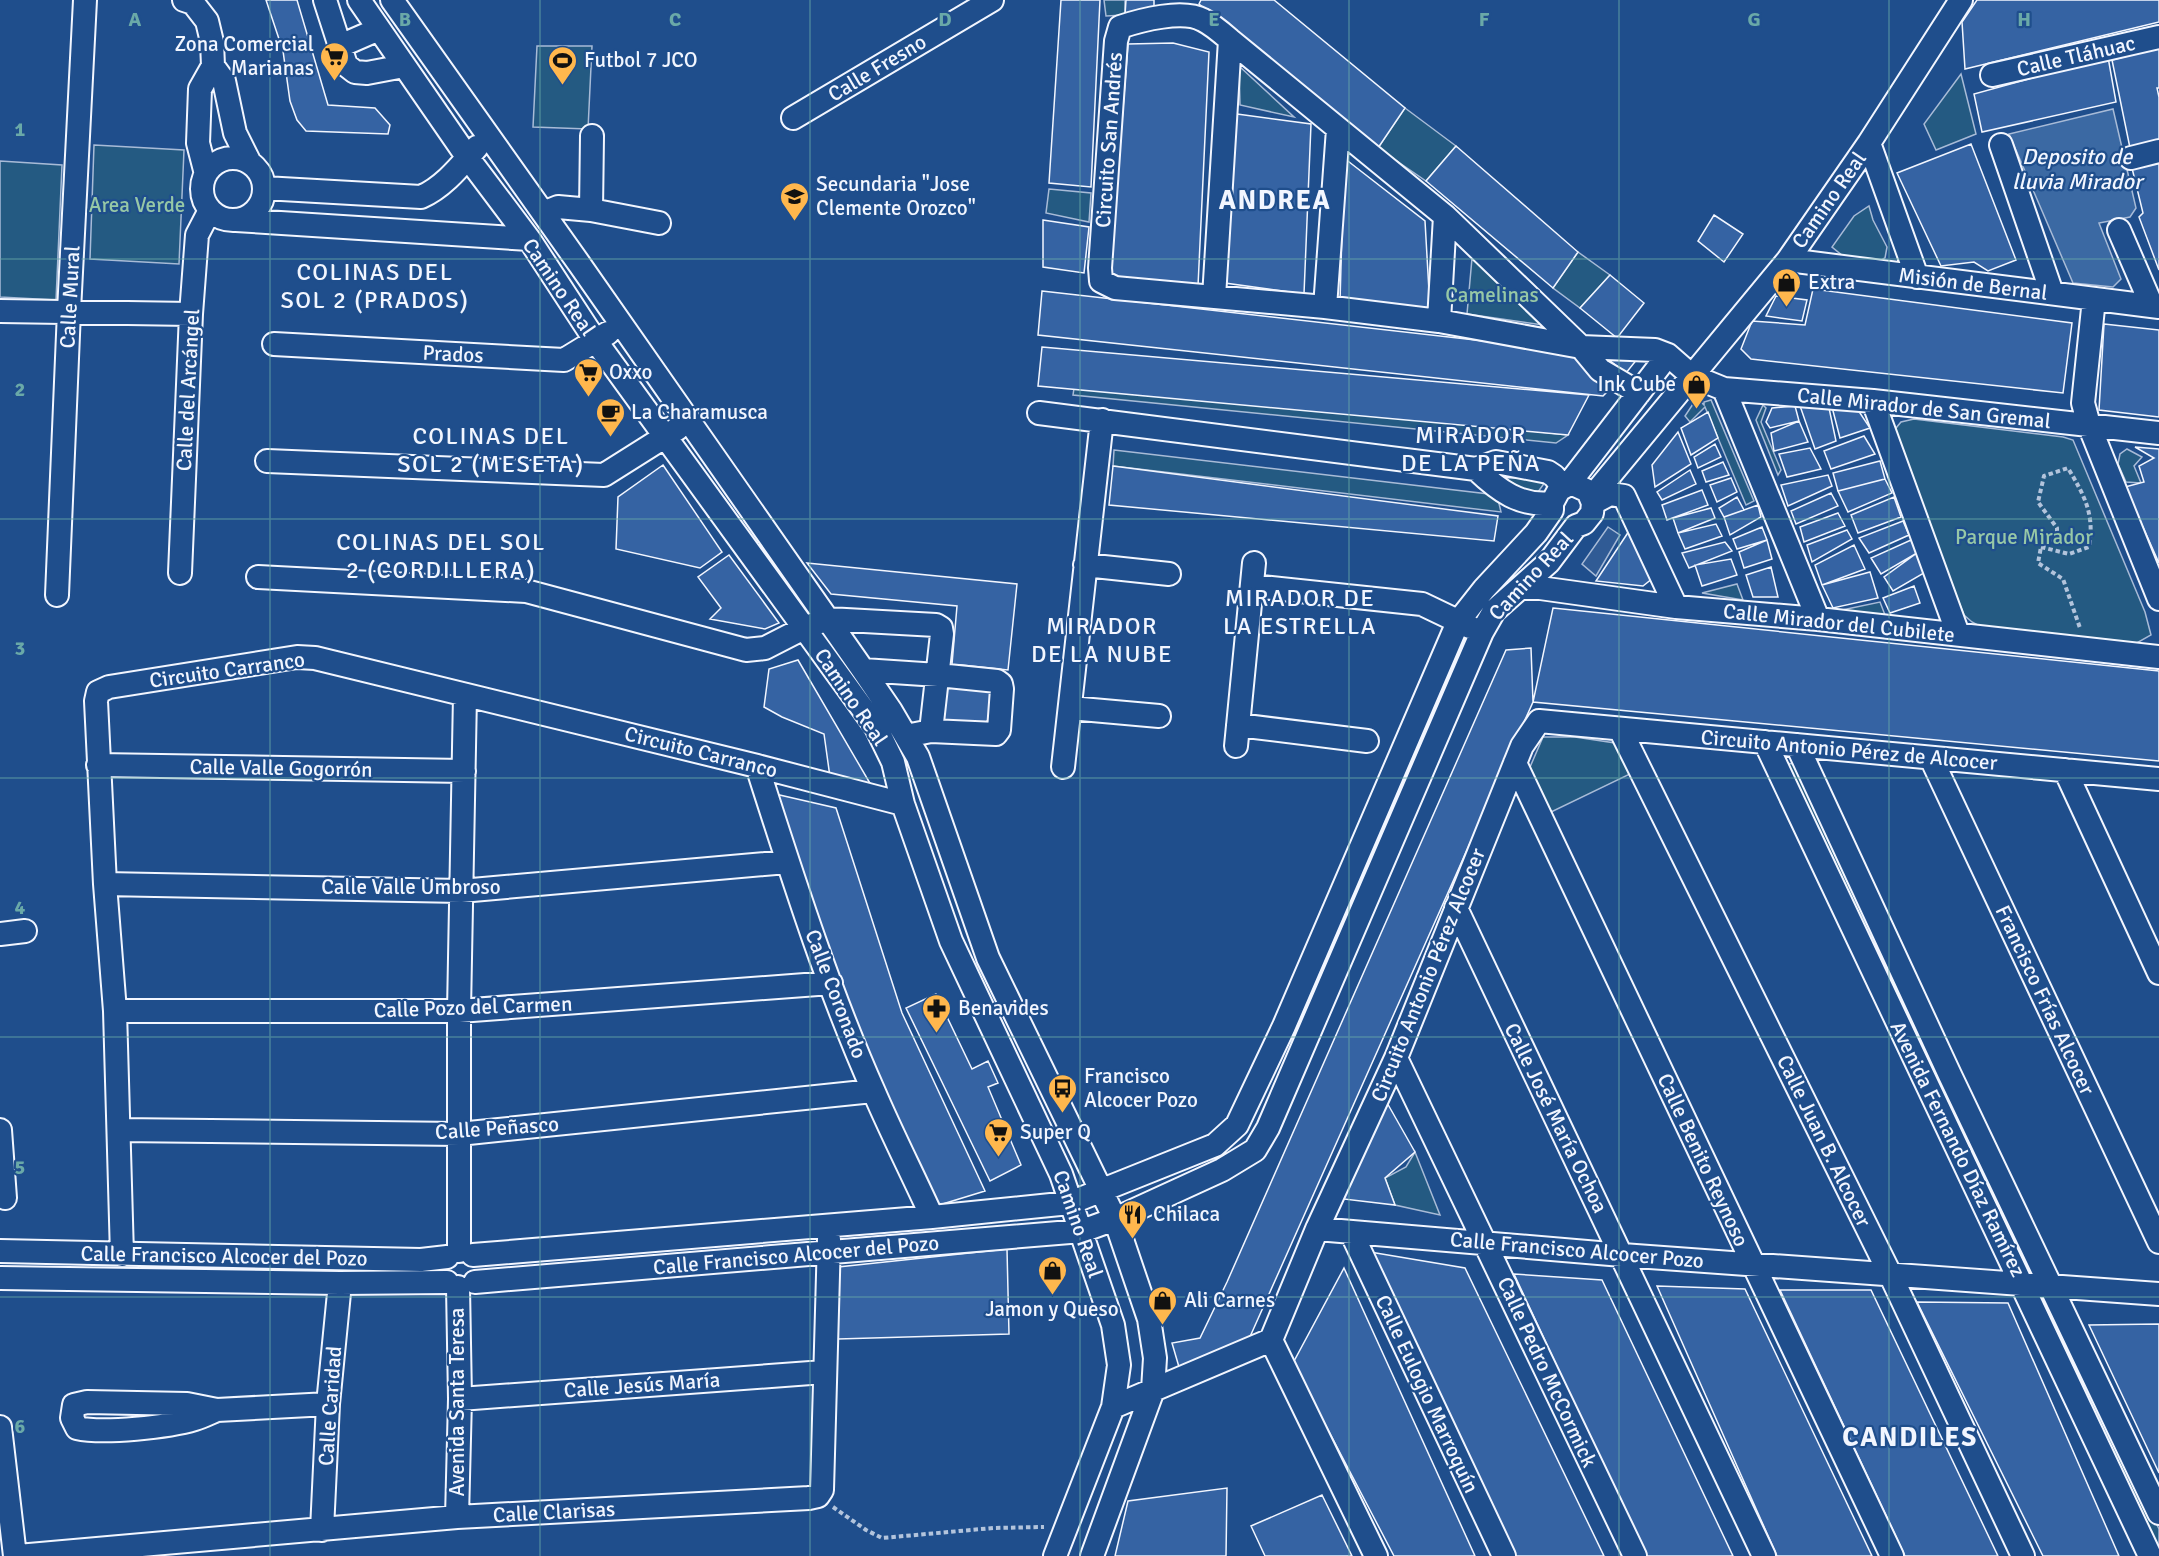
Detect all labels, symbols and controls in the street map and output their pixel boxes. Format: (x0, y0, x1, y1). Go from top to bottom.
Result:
text: A (129, 7, 142, 32)
text: B (399, 7, 411, 32)
text: C (669, 7, 681, 32)
text: D (938, 7, 952, 32)
text: E (1208, 7, 1220, 32)
text: F (1479, 7, 1490, 32)
text: G (1747, 7, 1761, 32)
text: H (2017, 7, 2031, 32)
street label: Calle Fresno (823, 29, 931, 107)
street label: Calle Tláhuac (2014, 30, 2138, 82)
place label: Zona Comercial Marianas (174, 31, 314, 81)
supermarket icon: Zona Comercial Marianas (319, 40, 351, 82)
sports icon: Futbol 7 JCO (547, 44, 579, 86)
place label: Futbol 7 JCO (584, 47, 698, 73)
street label: Circuito San Andrés (1090, 51, 1128, 229)
text: 1 (15, 117, 26, 142)
water label: Deposito de lluvia Mirador (2012, 143, 2145, 195)
street label: Camino Real (1786, 147, 1872, 253)
place label: Secundaria "Jose Clemente Orozco" (816, 171, 976, 221)
school or university icon: Secundaria "Jose Clemente Orozco" (779, 180, 811, 222)
district label: ANDREA (1219, 184, 1331, 217)
park label: Area Verde (89, 192, 185, 218)
street label: Camino Real (517, 233, 601, 341)
street label: Calle Mural (54, 245, 86, 349)
district label: COLINAS DEL SOL 2 (PRADOS) (280, 257, 470, 315)
street label: Misión de Bernal (1897, 262, 2049, 306)
shop icon: Extra (1771, 266, 1803, 308)
place label: Extra (1808, 269, 1855, 295)
park label: Camelinas (1445, 282, 1539, 308)
street label: Calle del Arcángel (171, 308, 205, 472)
street label: Prados (422, 339, 484, 369)
supermarket icon: Oxxo (572, 356, 604, 398)
place label: Oxxo (609, 359, 652, 385)
shop icon: Ink Cube (1681, 368, 1713, 410)
place label: Ink Cube (1598, 371, 1676, 397)
text: 2 (15, 377, 25, 402)
street label: Calle Mirador de San Gremal (1796, 382, 2052, 434)
cafe icon: La Charamusca (594, 396, 626, 438)
place label: La Charamusca (631, 399, 768, 425)
district label: MIRADOR DE LA PEÑA (1401, 420, 1541, 478)
district label: COLINAS DEL SOL 2 (MESETA) (397, 421, 585, 479)
park label: Parque Mirador (1955, 524, 2093, 550)
street label: Camino Real (1483, 526, 1579, 626)
district label: COLINAS DEL SOL 2 (CORDILLERA) (336, 527, 546, 585)
district label: MIRADOR DE LA ESTRELLA (1223, 583, 1377, 641)
street label: Calle Mirador del Cubilete (1722, 598, 1956, 648)
district label: MIRADOR DE LA NUBE (1031, 611, 1173, 669)
text: 3 (15, 636, 25, 661)
street label: Camino Real (809, 643, 893, 751)
street label: Circuito Carranco (148, 646, 306, 694)
street label: Circuito Carranco (622, 720, 780, 784)
street label: Circuito Antonio Pérez de Alcocer (1700, 724, 1999, 776)
street label: Calle Valle Gogorrón (189, 753, 373, 783)
street label: Circuito Antonio Pérez Alcocer (1365, 844, 1491, 1106)
street label: Calle Valle Umbroso (321, 874, 501, 900)
text: 4 (15, 895, 26, 920)
street label: Francisco Frías Alcocer (1990, 901, 2101, 1099)
street label: Calle Coronado (800, 926, 872, 1062)
street label: Calle Pozo del Carmen (373, 991, 573, 1023)
pharmacy icon: Benavides (921, 992, 953, 1034)
place label: Benavides (958, 995, 1049, 1021)
street label: Avenida Fernando Díaz Ramírez (1885, 1017, 2031, 1281)
street label: Calle José María Ochoa (1499, 1019, 1613, 1217)
street label: Calle Juan B. Alcocer (1771, 1051, 1877, 1231)
place label: Francisco Alcocer Pozo (1084, 1063, 1198, 1113)
street label: Calle Benito Reynoso (1651, 1069, 1755, 1251)
bus stop icon: Francisco Alcocer Pozo (1047, 1072, 1079, 1114)
street label: Calle Peñasco (434, 1111, 560, 1145)
supermarket icon: Super Q (983, 1116, 1015, 1158)
place label: Super Q (1020, 1119, 1091, 1145)
text: 5 (15, 1155, 25, 1180)
street label: Camino Real (1047, 1167, 1109, 1281)
restaurant icon: Chilaca (1116, 1198, 1148, 1240)
place label: Chilaca (1153, 1201, 1220, 1227)
street label: Calle Francisco Alcocer Pozo (1449, 1226, 1705, 1274)
street label: Calle Francisco Alcocer del Pozo (652, 1230, 940, 1280)
street label: Calle Francisco Alcocer del Pozo (80, 1240, 368, 1272)
shop icon: Jamon y Queso (1036, 1254, 1068, 1296)
street label: Calle Pedro McCormick (1491, 1273, 1603, 1472)
shop icon: Ali Carnes (1147, 1284, 1179, 1326)
place label: Ali Carnes (1184, 1287, 1275, 1313)
street label: Calle Eulogio Marroquín (1370, 1291, 1484, 1497)
place label: Jamon y Queso (985, 1296, 1119, 1322)
street label: Avenida Santa Teresa (444, 1308, 470, 1496)
street label: Calle Caridad (313, 1345, 347, 1467)
street label: Calle Jesús María (563, 1367, 721, 1403)
text: 6 (15, 1414, 26, 1439)
district label: CANDILES (1842, 1421, 1978, 1454)
street label: Calle Clarisas (492, 1496, 616, 1528)

